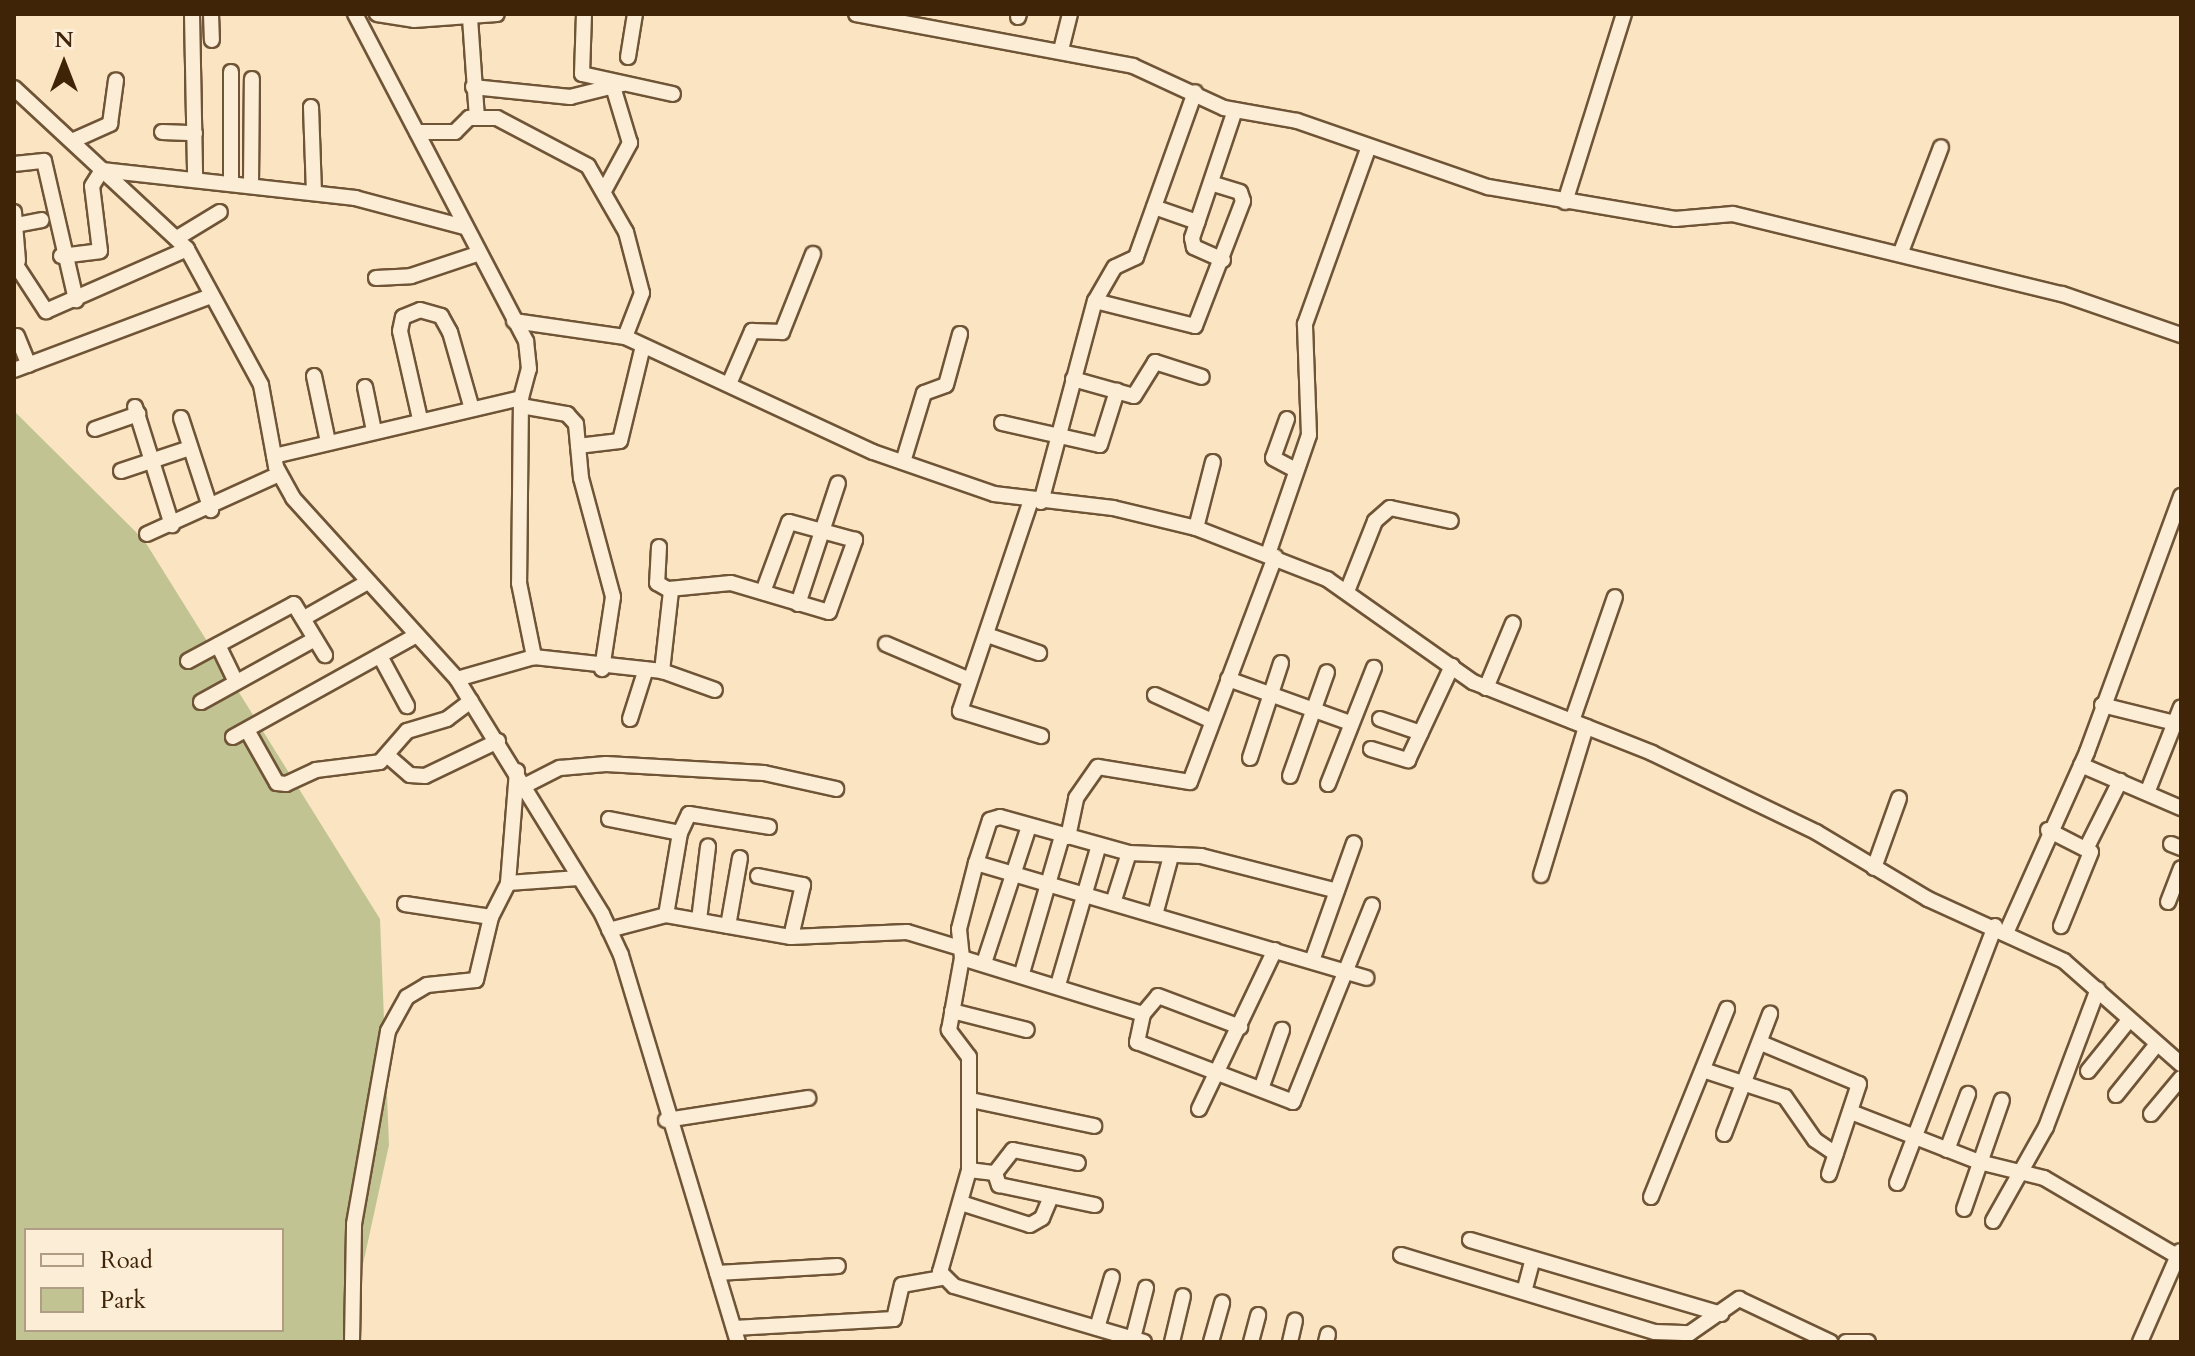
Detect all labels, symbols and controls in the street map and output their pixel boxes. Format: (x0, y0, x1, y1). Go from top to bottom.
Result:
north arrow (24, 24, 104, 104)
text: N (54, 25, 74, 55)
legend (24, 1228, 284, 1332)
text: Road (100, 1244, 153, 1277)
text: Park (100, 1284, 146, 1317)

